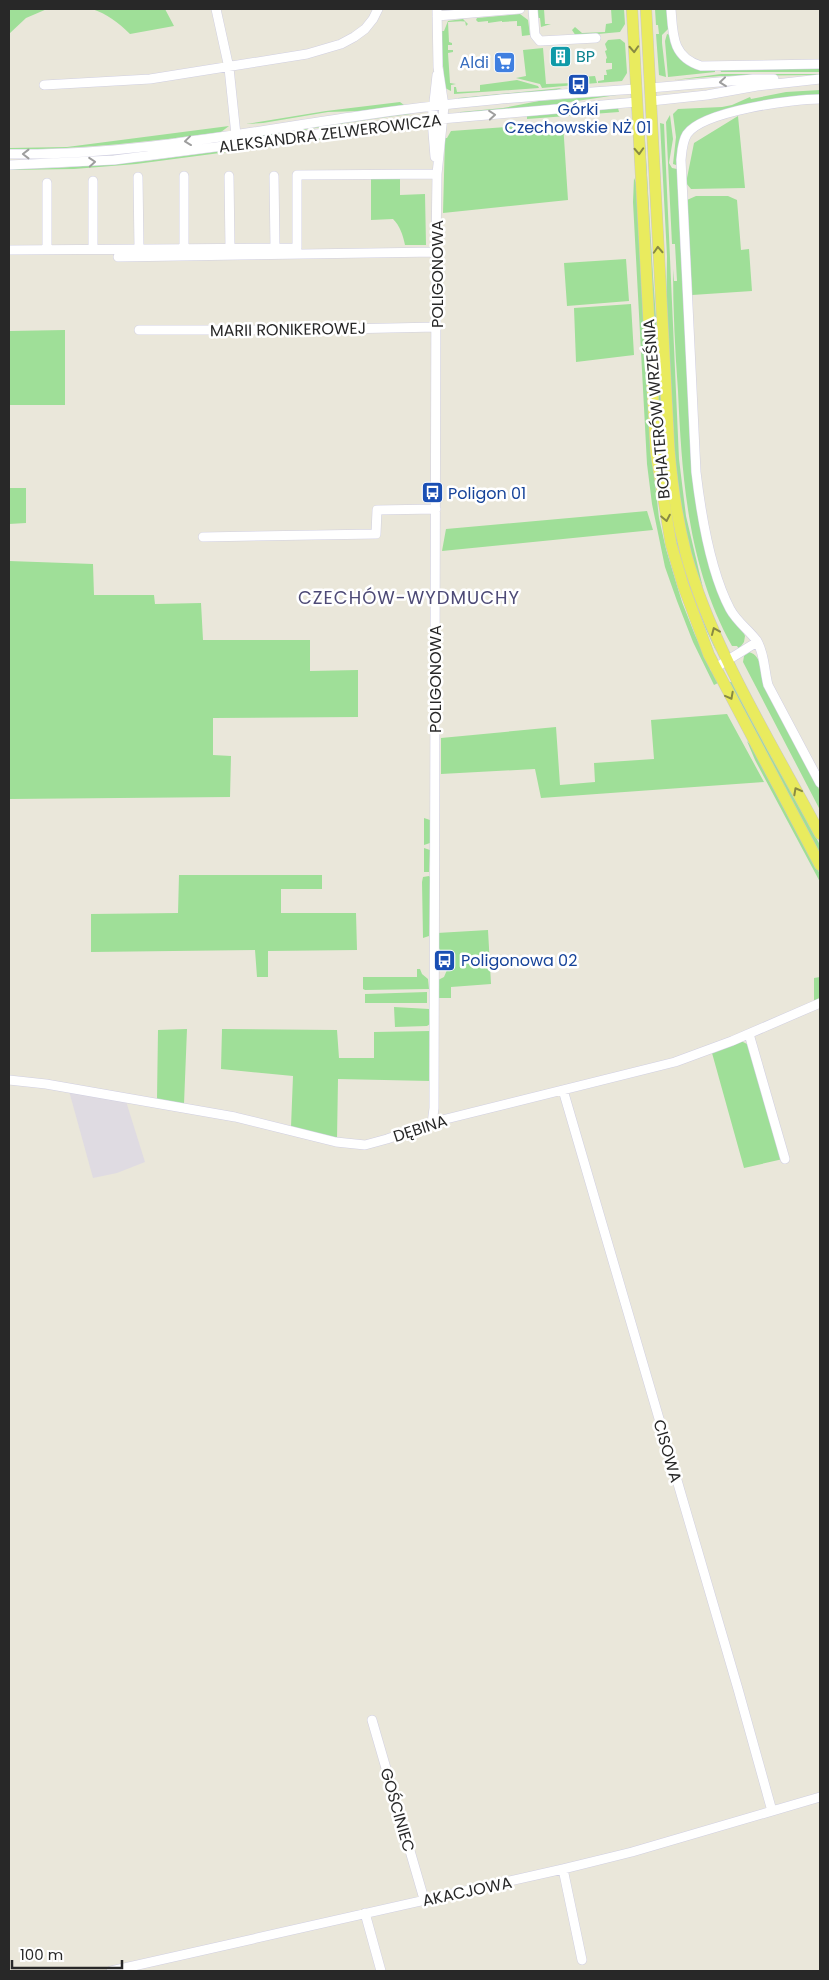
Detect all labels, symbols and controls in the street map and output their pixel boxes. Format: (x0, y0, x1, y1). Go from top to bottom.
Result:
building icon: BP (548, 44, 572, 68)
place label: BP (576, 45, 595, 68)
one-way arrow (629, 45, 640, 53)
supermarket icon: Aldi (493, 50, 517, 74)
place label: Aldi (460, 51, 489, 74)
bus stop icon: Górki Czechowskie NŻ 01 (566, 73, 590, 97)
one-way arrow (719, 76, 727, 87)
place label: Górki Czechowskie NŻ 01 (505, 98, 651, 139)
street label: ALEKSANDRA ZELWEROWICZA (217, 108, 443, 159)
one-way arrow (488, 109, 496, 120)
one-way arrow (184, 135, 192, 146)
one-way arrow (634, 147, 645, 155)
one-way arrow (22, 149, 30, 159)
one-way arrow (89, 156, 97, 167)
street label: POLIGONOWA (426, 220, 449, 328)
one-way arrow (653, 246, 664, 254)
street label: MARII RONIKEROWEJ (210, 317, 366, 342)
street label: BOHATERÓW WRZEŚNIA (637, 318, 676, 500)
bus stop icon: Poligon 01 (420, 481, 444, 505)
place label: Poligon 01 (448, 482, 526, 505)
one-way arrow (660, 514, 670, 523)
district label: CZECHÓW-WYDMUCHY (298, 585, 520, 610)
street label: POLIGONOWA (424, 625, 447, 733)
one-way arrow (710, 627, 721, 636)
one-way arrow (724, 691, 734, 700)
one-way arrow (793, 787, 803, 796)
bus stop icon: Poligonowa 02 (433, 948, 457, 972)
place label: Poligonowa 02 (461, 949, 577, 972)
street label: DĘBINA (390, 1109, 450, 1148)
street label: CISOWA (648, 1417, 688, 1486)
street label: GOŚCINIEC (375, 1765, 420, 1855)
street label: AKACJOWA (420, 1871, 514, 1912)
scale bar (12, 1938, 122, 1970)
text: 100 m (20, 1944, 63, 1965)

